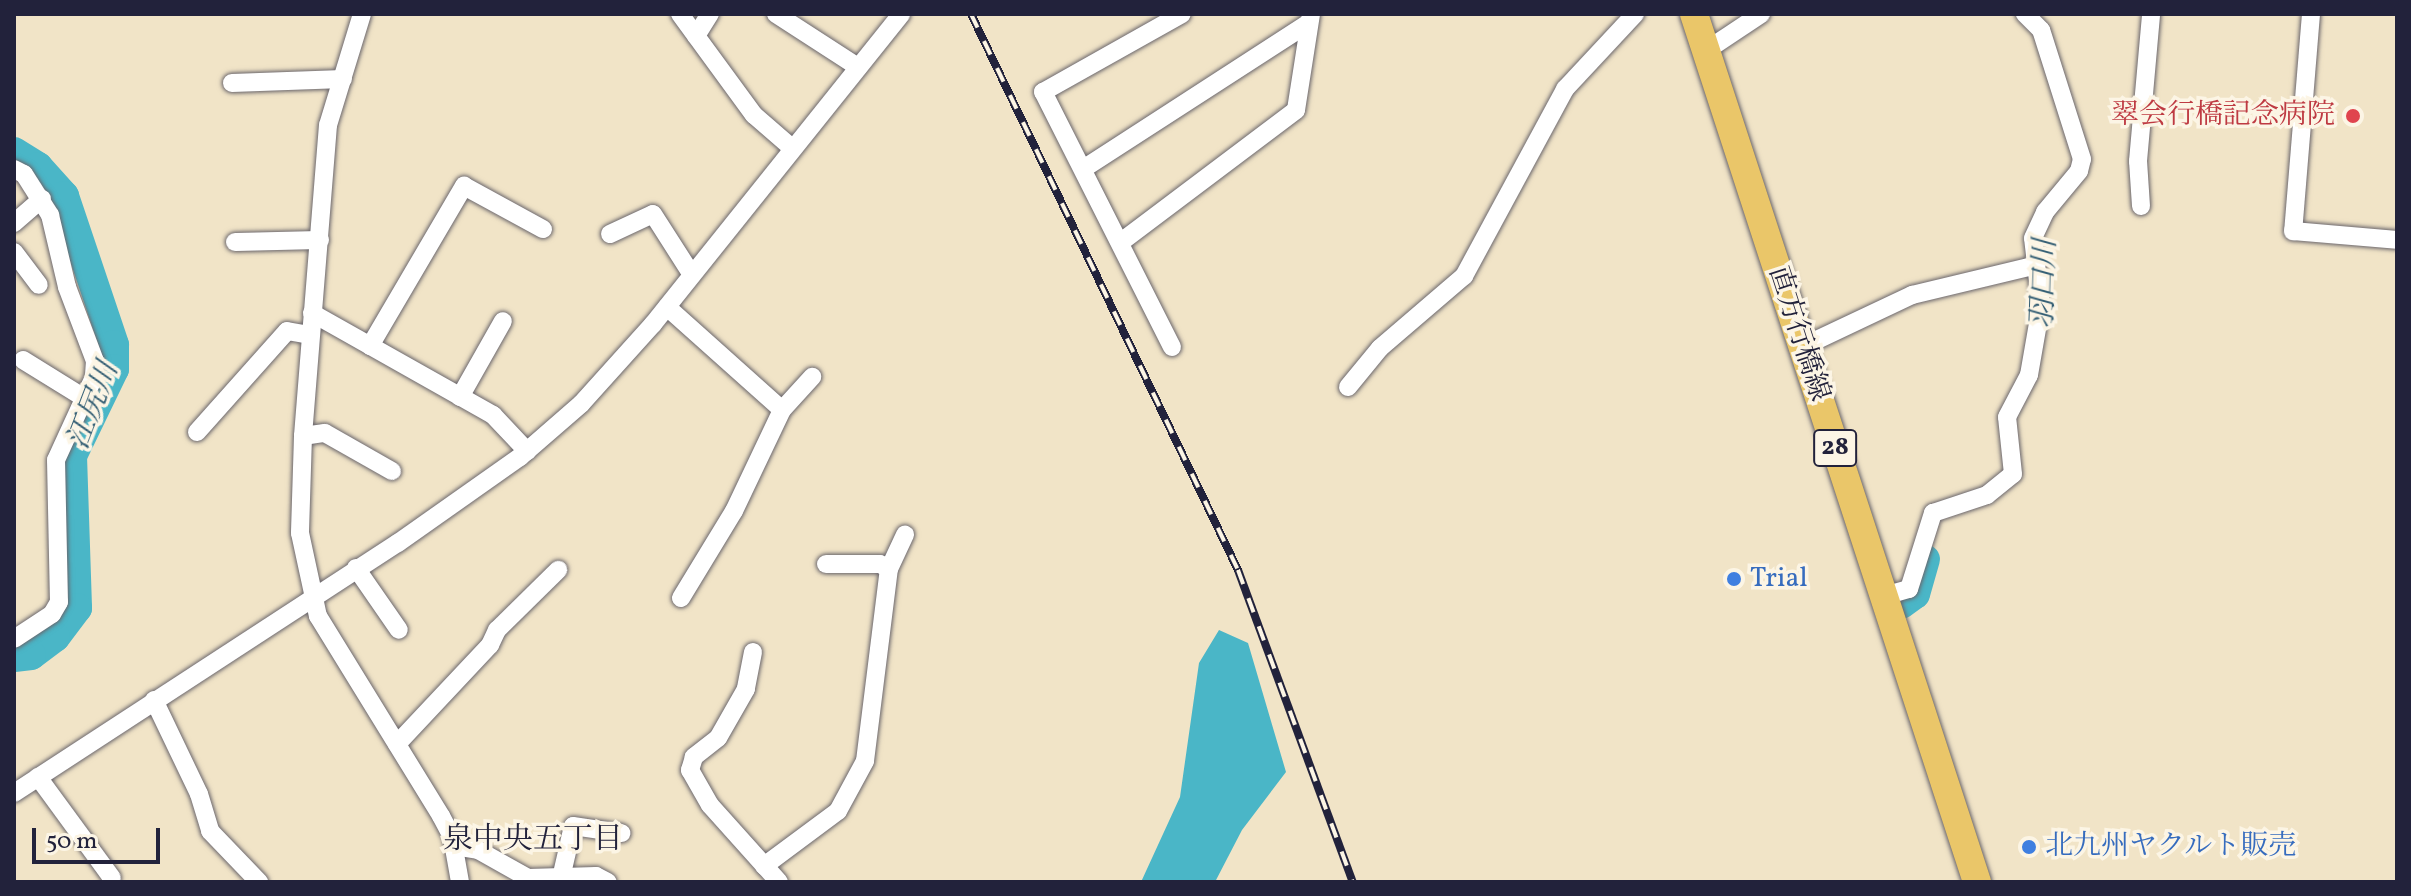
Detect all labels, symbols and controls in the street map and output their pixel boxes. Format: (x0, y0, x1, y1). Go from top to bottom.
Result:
place label: 翠会行橋記念病院 (2111, 99, 2335, 133)
marker: 翠会行橋記念病院 (2342, 105, 2364, 127)
water label: 羽口川 (2025, 238, 2065, 330)
street label: 直方行橋線 (1760, 262, 1836, 406)
water label: 江尻川 (61, 358, 127, 454)
road number: 28 (1813, 426, 1857, 470)
place label: Trial (1750, 562, 1808, 596)
marker: Trial (1725, 570, 1743, 588)
scale bar (36, 812, 164, 862)
district label: 泉中央五丁目 (443, 822, 623, 858)
text: 50 m (46, 825, 98, 859)
place label: 北九州ヤクルト販売 (2045, 830, 2297, 864)
marker: 北九州ヤクルト販売 (2020, 838, 2038, 856)

